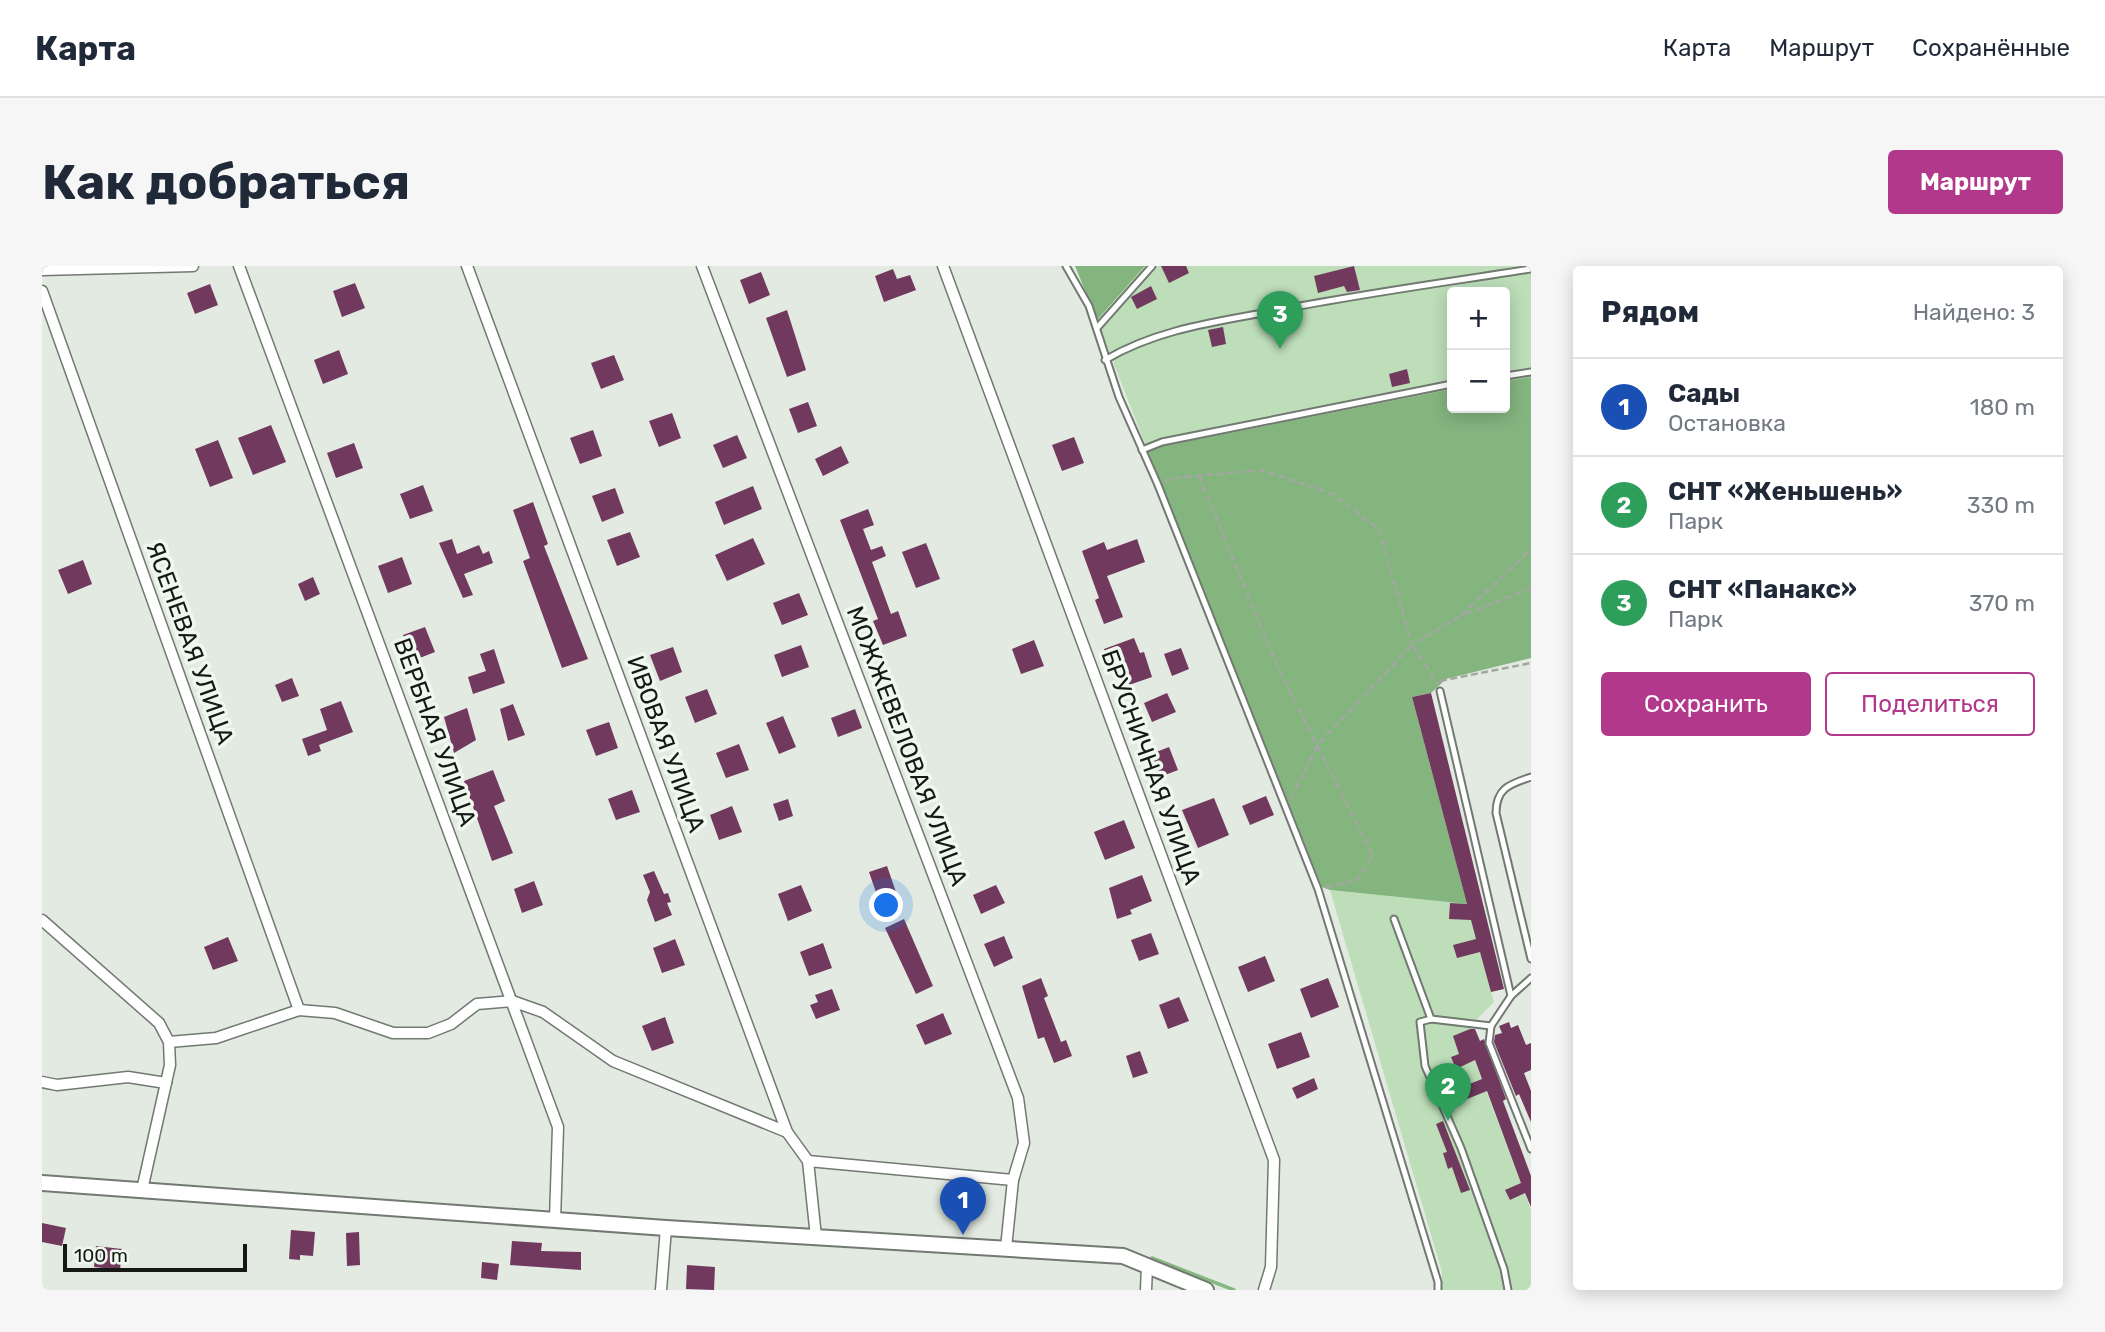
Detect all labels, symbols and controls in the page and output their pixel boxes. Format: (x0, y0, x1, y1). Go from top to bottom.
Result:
text: Карта (35, 29, 136, 68)
text: Карта (1663, 34, 1731, 62)
text: Маршрут (1769, 34, 1874, 62)
text: Сохранённые (1912, 34, 2070, 62)
button: Маршрут (1888, 150, 2063, 214)
text: Как добраться (42, 153, 410, 211)
map controls (1447, 287, 1510, 413)
button: + (1447, 287, 1510, 350)
pin: 3 (1257, 291, 1303, 349)
text: Рядом (1601, 294, 1699, 330)
text: Найдено: 3 (1913, 298, 2035, 326)
button: − (1447, 350, 1510, 413)
text: Сады (1668, 378, 1740, 409)
text: 1 (1618, 393, 1630, 421)
text: 180 m (1970, 393, 2035, 421)
text: Остановка (1668, 409, 1786, 437)
text: СНТ «Женьшень» (1668, 476, 1902, 507)
text: 2 (1617, 491, 1631, 519)
text: 330 m (1967, 491, 2035, 519)
text: Парк (1668, 507, 1723, 535)
street label: ЯСЕНЕВАЯ УЛИЦА (140, 538, 240, 748)
text: СНТ «Панакс» (1668, 574, 1857, 605)
text: 3 (1616, 589, 1632, 617)
text: 370 m (1969, 589, 2035, 617)
street label: МОЖЖЕВЕЛОВАЯ УЛИЦА (841, 602, 973, 890)
text: Парк (1668, 605, 1723, 633)
street label: ВЕРБНАЯ УЛИЦА (388, 634, 482, 830)
street label: БРУСНИЧНАЯ УЛИЦА (1095, 646, 1207, 888)
street label: ИВОВАЯ УЛИЦА (621, 652, 711, 836)
button: Сохранить (1601, 672, 1811, 736)
button: Поделиться (1825, 672, 2035, 736)
your location (869, 888, 903, 922)
pin: 2 (1425, 1063, 1471, 1121)
pin: 1 (940, 1177, 986, 1235)
scale bar (63, 1241, 247, 1273)
text: 100 m (74, 1244, 128, 1267)

